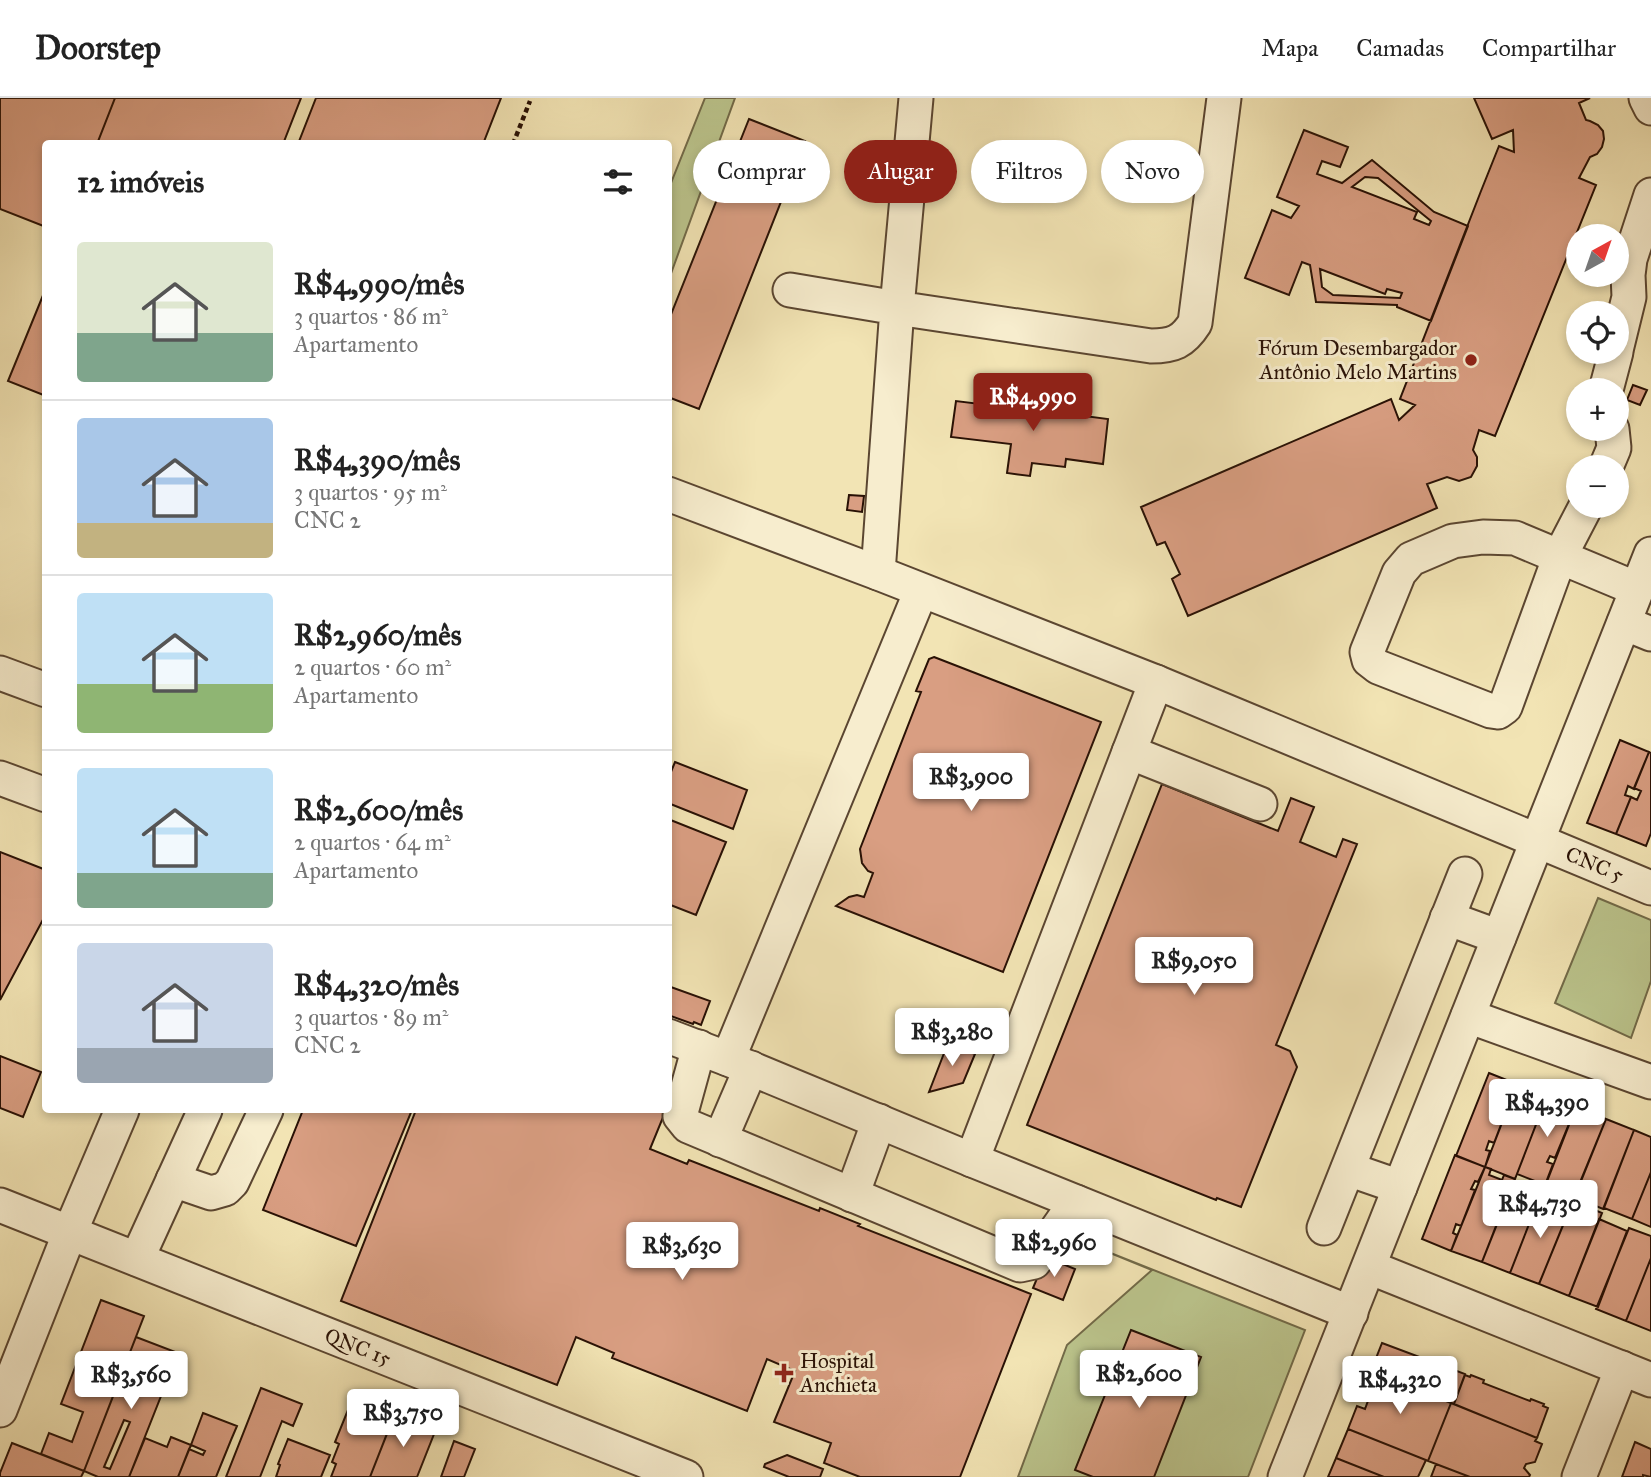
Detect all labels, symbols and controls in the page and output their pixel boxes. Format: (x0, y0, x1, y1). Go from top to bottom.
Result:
text: Doorstep (35, 28, 161, 68)
text: Mapa (1261, 33, 1318, 63)
text: Camadas (1356, 33, 1444, 63)
text: Compartilhar (1482, 33, 1616, 63)
chip: Comprar (693, 140, 830, 203)
chip: Alugar (844, 140, 957, 203)
chip: Filtros (971, 140, 1087, 203)
chip: Novo (1101, 140, 1204, 203)
icon: filters (599, 163, 637, 201)
text: 12 imóveis (77, 164, 204, 200)
north arrow (1566, 224, 1629, 287)
map controls (1566, 224, 1629, 518)
text: R$4,990/mês (294, 266, 464, 302)
icon: home (133, 270, 217, 354)
button: locate (1566, 301, 1629, 364)
text: 3 quartos · 86 m² (294, 302, 448, 330)
text: Apartamento (294, 330, 418, 358)
place label: Fórum Desembargador Antônio Melo Martins (1258, 335, 1457, 385)
marker: Fórum Desembargador Antônio Melo Martins (1463, 352, 1479, 368)
pin: R$4,990 (968, 374, 1098, 433)
button: + (1566, 378, 1629, 441)
text: R$4,990 (989, 382, 1077, 410)
text: R$4,390/mês (294, 442, 460, 478)
icon: home (133, 446, 217, 530)
button: − (1566, 455, 1629, 518)
text: 3 quartos · 95 m² (294, 478, 447, 506)
text: CNC 2 (294, 506, 361, 534)
text: R$2,960/mês (294, 617, 462, 653)
icon: home (133, 621, 217, 705)
text: 2 quartos · 60 m² (294, 653, 451, 681)
text: Apartamento (294, 681, 418, 709)
pin: R$3,900 (906, 754, 1036, 813)
text: R$3,900 (929, 762, 1013, 790)
text: R$2,600/mês (294, 792, 463, 828)
icon: home (133, 796, 217, 880)
text: 2 quartos · 64 m² (294, 828, 451, 856)
street label: CNC 5 (1562, 841, 1628, 888)
text: Apartamento (294, 856, 418, 884)
pin: R$9,050 (1129, 937, 1259, 997)
text: R$9,050 (1151, 946, 1237, 974)
text: R$4,320/mês (294, 967, 459, 1003)
icon: home (133, 971, 217, 1055)
text: 3 quartos · 89 m² (294, 1003, 449, 1031)
pin: R$3,280 (887, 1009, 1017, 1068)
text: R$3,280 (911, 1017, 993, 1045)
text: CNC 2 (294, 1031, 361, 1059)
pin: R$4,390 (1482, 1080, 1612, 1139)
text: R$4,390 (1505, 1088, 1589, 1116)
pin: R$4,730 (1475, 1180, 1605, 1240)
text: R$4,730 (1499, 1189, 1581, 1217)
pin: R$2,960 (989, 1220, 1119, 1279)
pin: R$3,630 (617, 1222, 747, 1282)
text: R$2,960 (1011, 1228, 1097, 1256)
text: R$3,630 (642, 1231, 722, 1259)
street label: QNC 15 (321, 1322, 395, 1372)
place label: Hospital Anchieta (799, 1348, 877, 1398)
pin: R$2,600 (1074, 1350, 1204, 1410)
pin: R$3,560 (66, 1352, 196, 1411)
pin: R$4,320 (1335, 1356, 1465, 1416)
text: R$2,600 (1096, 1359, 1182, 1387)
text: R$3,560 (91, 1360, 171, 1388)
marker: Hospital Anchieta (774, 1363, 794, 1383)
text: R$4,320 (1358, 1365, 1442, 1393)
pin: R$3,750 (338, 1390, 468, 1449)
text: R$3,750 (363, 1398, 443, 1426)

